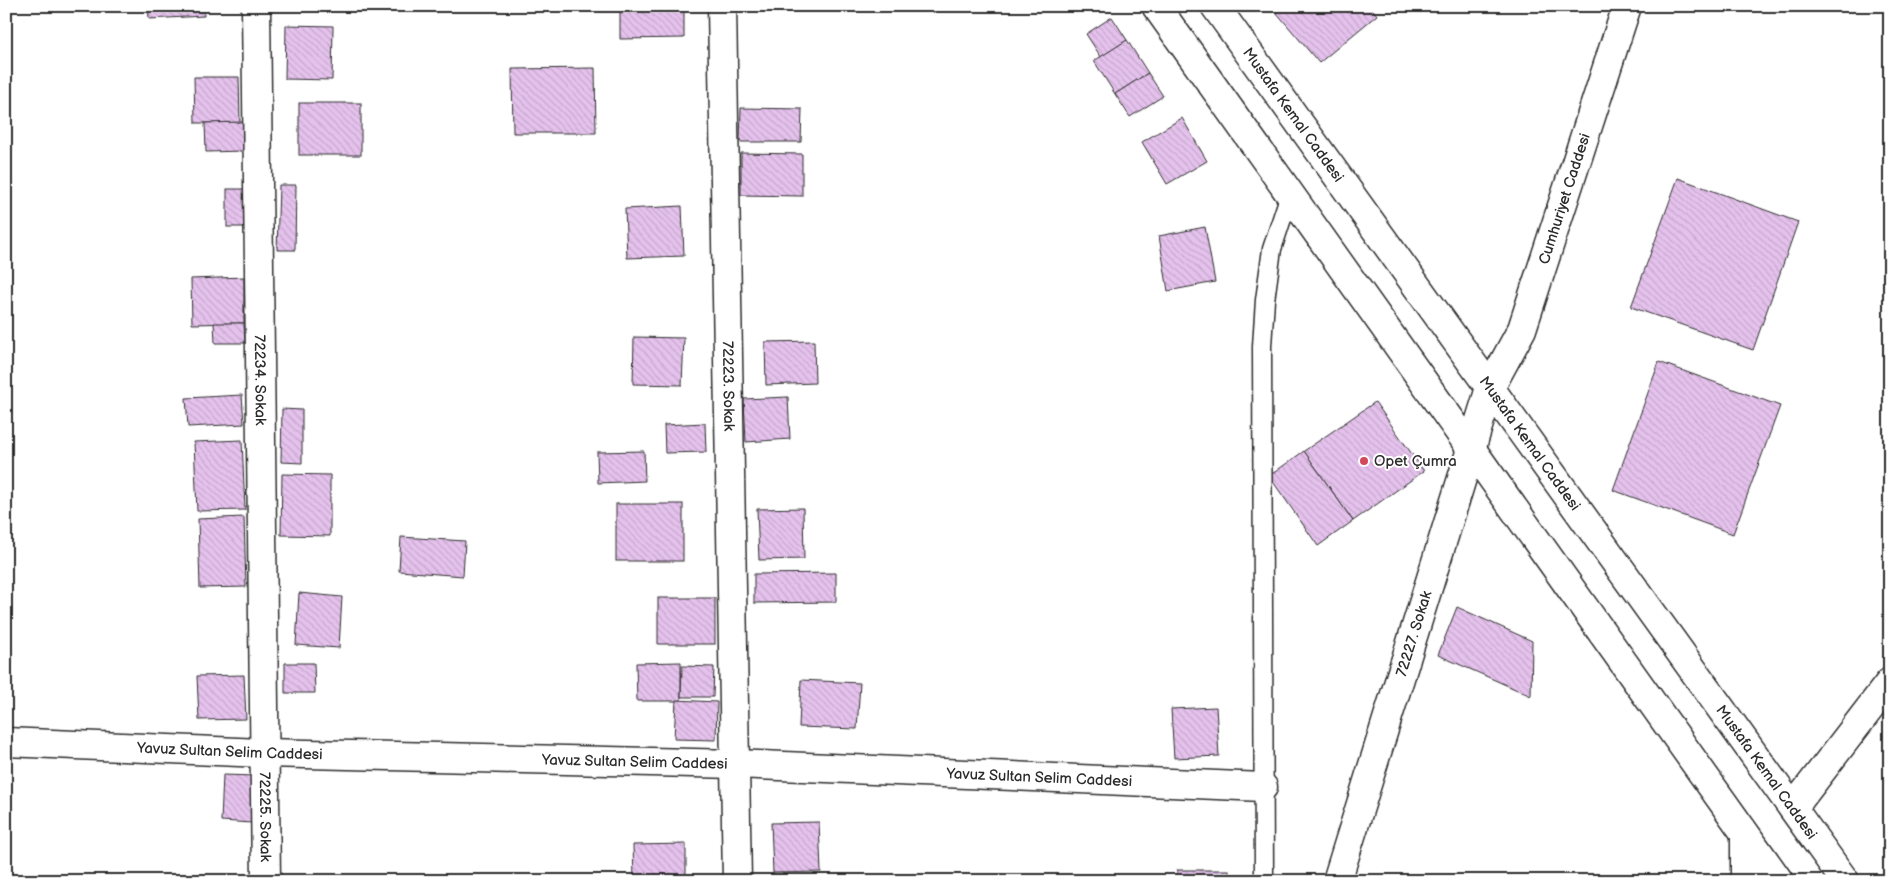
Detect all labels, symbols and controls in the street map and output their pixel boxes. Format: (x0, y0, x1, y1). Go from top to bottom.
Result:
street label: Mustafa Kemal Caddesi (1238, 44, 1348, 186)
street label: Cumhuriyet Caddesi (1535, 131, 1595, 267)
street label: 72234. Sokak (250, 335, 270, 426)
street label: 72223. Sokak (718, 341, 738, 432)
street label: Mustafa Kemal Caddesi (1475, 373, 1584, 515)
place label: Opet Çumra (1374, 452, 1457, 471)
marker: Opet Çumra (1358, 455, 1370, 467)
street label: 72227. Sokak (1392, 588, 1437, 679)
street label: Mustafa Kemal Caddesi (1711, 701, 1821, 843)
street label: Yavuz Sultan Selim Caddesi (136, 739, 323, 764)
street label: Yavuz Sultan Selim Caddesi (541, 750, 728, 774)
street label: Yavuz Sultan Selim Caddesi (945, 764, 1133, 791)
street label: 72225. Sokak (255, 772, 275, 863)

